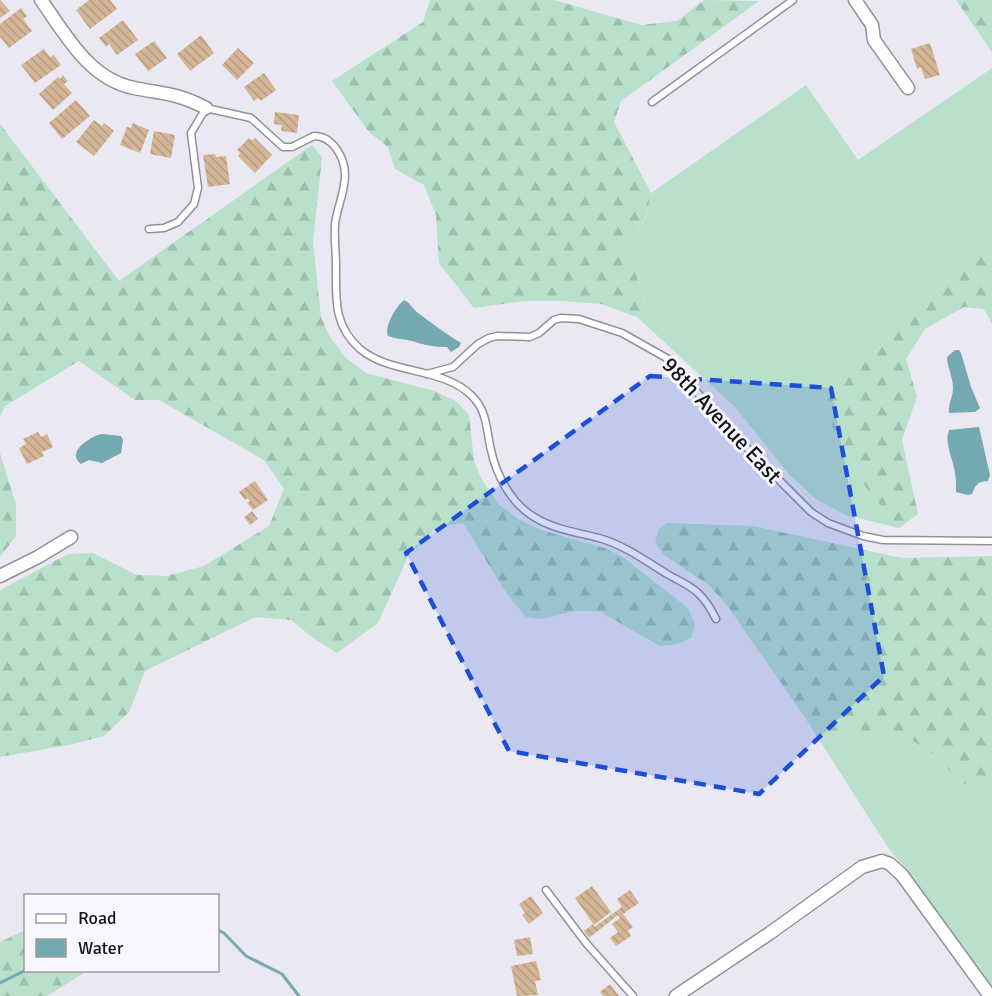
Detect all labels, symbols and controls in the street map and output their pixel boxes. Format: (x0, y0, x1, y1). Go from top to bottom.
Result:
street label: 98th Avenue East (657, 351, 788, 489)
legend (24, 894, 219, 972)
text: Road (78, 907, 117, 929)
text: Water (78, 937, 124, 959)

